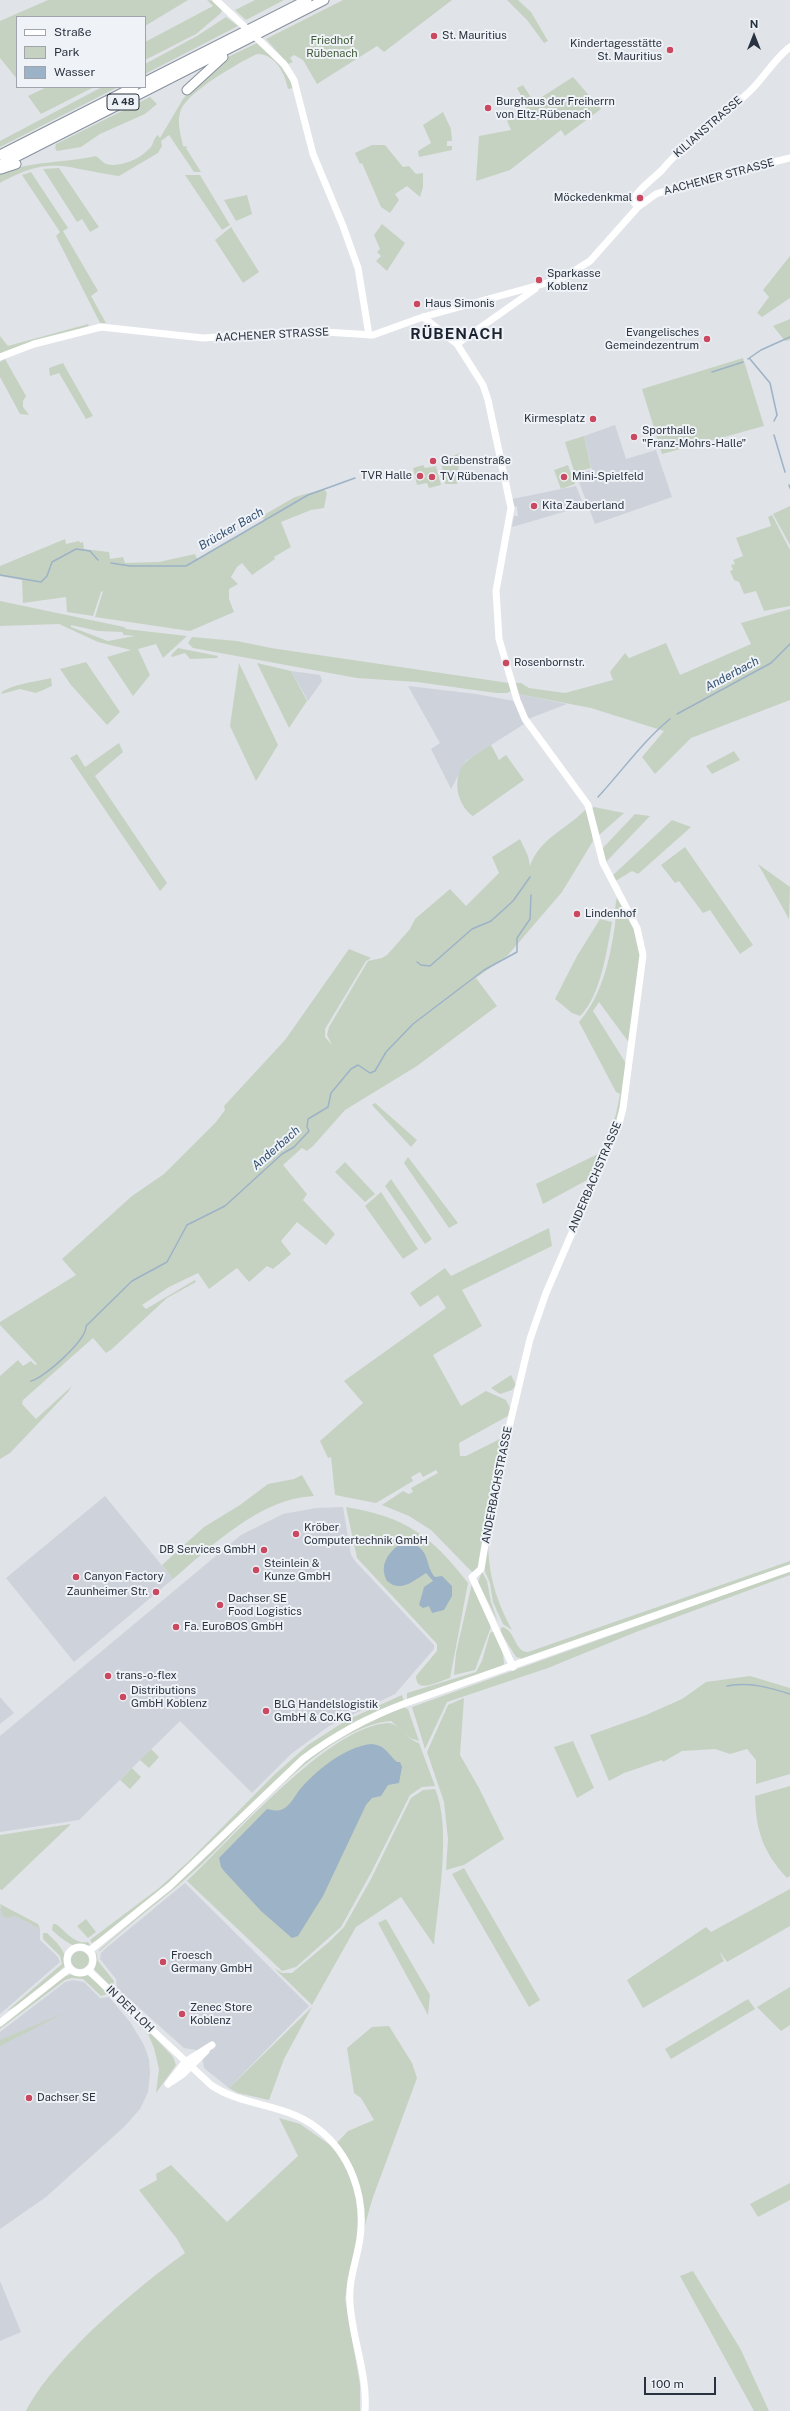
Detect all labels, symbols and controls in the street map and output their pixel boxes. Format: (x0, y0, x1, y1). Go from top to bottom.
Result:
legend (16, 16, 146, 88)
north arrow (734, 16, 774, 56)
text: N (750, 18, 758, 30)
text: Straße (54, 25, 91, 39)
place label: St. Mauritius (442, 29, 507, 43)
marker: St. Mauritius (429, 31, 439, 41)
park label: Friedhof Rübenach (306, 34, 358, 60)
place label: Kindertagesstätte St. Mauritius (570, 37, 662, 63)
text: Park (54, 45, 80, 59)
marker: Kindertagesstätte St. Mauritius (665, 45, 675, 55)
text: Wasser (54, 65, 95, 79)
road number: A 48 (107, 94, 139, 110)
street label: KILIANSTRASSE (671, 94, 745, 160)
place label: Burghaus der Freiherrn von Eltz-Rübenach (496, 95, 615, 121)
marker: Burghaus der Freiherrn von Eltz-Rübenach (483, 103, 493, 113)
street label: AACHENER STRASSE (662, 156, 776, 198)
place label: Möckedenkmal (554, 191, 632, 205)
marker: Möckedenkmal (635, 193, 645, 203)
place label: Sparkasse Koblenz (547, 267, 601, 293)
marker: Sparkasse Koblenz (534, 275, 544, 285)
place label: Haus Simonis (425, 297, 495, 311)
marker: Haus Simonis (412, 299, 422, 309)
street label: AACHENER STRASSE (215, 325, 329, 345)
district label: RÜBENACH (410, 325, 504, 343)
place label: Evangelisches Gemeindezentrum (605, 326, 699, 352)
marker: Evangelisches Gemeindezentrum (702, 334, 712, 344)
place label: Kirmesplatz (524, 412, 585, 426)
marker: Kirmesplatz (588, 414, 598, 424)
place label: Sporthalle "Franz-Mohrs-Halle" (642, 424, 746, 450)
marker: Sporthalle "Franz-Mohrs-Halle" (629, 432, 639, 442)
place label: Grabenstraße (441, 454, 511, 468)
marker: Grabenstraße (428, 456, 438, 466)
place label: TVR Halle (361, 469, 412, 483)
place label: TV Rübenach (440, 470, 508, 484)
place label: Mini-Spielfeld (572, 470, 644, 484)
marker: TVR Halle (415, 471, 425, 481)
marker: TV Rübenach (427, 472, 437, 482)
marker: Mini-Spielfeld (559, 472, 569, 482)
place label: Kita Zauberland (542, 499, 624, 513)
marker: Kita Zauberland (529, 501, 539, 511)
water label: Brücker Bach (196, 505, 266, 553)
water label: Anderbach (703, 654, 761, 694)
place label: Rosenbornstr. (514, 656, 585, 670)
marker: Rosenbornstr. (501, 658, 511, 668)
place label: Lindenhof (585, 907, 636, 921)
marker: Lindenhof (572, 909, 582, 919)
street label: ANDERBACHSTRASSE (566, 1120, 624, 1234)
water label: Anderbach (249, 1123, 303, 1173)
street label: ANDERBACHSTRASSE (479, 1425, 515, 1545)
place label: Kröber Computertechnik GmbH (304, 1521, 428, 1547)
marker: Kröber Computertechnik GmbH (291, 1529, 301, 1539)
place label: DB Services GmbH (159, 1543, 256, 1557)
marker: DB Services GmbH (259, 1545, 269, 1555)
place label: Steinlein & Kunze GmbH (264, 1557, 331, 1583)
marker: Steinlein & Kunze GmbH (251, 1565, 261, 1575)
place label: Canyon Factory (84, 1570, 164, 1584)
marker: Canyon Factory (71, 1572, 81, 1582)
place label: Zaunheimer Str. (67, 1585, 148, 1599)
marker: Zaunheimer Str. (151, 1587, 161, 1597)
place label: Dachser SE Food Logistics (228, 1592, 302, 1618)
marker: Dachser SE Food Logistics (215, 1600, 225, 1610)
place label: Fa. EuroBOS GmbH (184, 1620, 283, 1634)
marker: Fa. EuroBOS GmbH (171, 1622, 181, 1632)
place label: trans-o-flex (116, 1669, 177, 1683)
marker: trans-o-flex (103, 1671, 113, 1681)
place label: Distributions GmbH Koblenz (131, 1684, 207, 1710)
marker: Distributions GmbH Koblenz (118, 1692, 128, 1702)
place label: BLG Handelslogistik GmbH & Co.KG (274, 1698, 378, 1724)
marker: BLG Handelslogistik GmbH & Co.KG (261, 1706, 271, 1716)
place label: Froesch Germany GmbH (171, 1949, 252, 1975)
marker: Froesch Germany GmbH (158, 1957, 168, 1967)
street label: IN DER LOH (103, 1983, 157, 2035)
place label: Zenec Store Koblenz (190, 2001, 252, 2027)
marker: Zenec Store Koblenz (177, 2009, 187, 2019)
place label: Dachser SE (37, 2091, 96, 2105)
marker: Dachser SE (24, 2093, 34, 2103)
scale bar (646, 2369, 718, 2395)
text: 100 m (651, 2377, 684, 2391)

